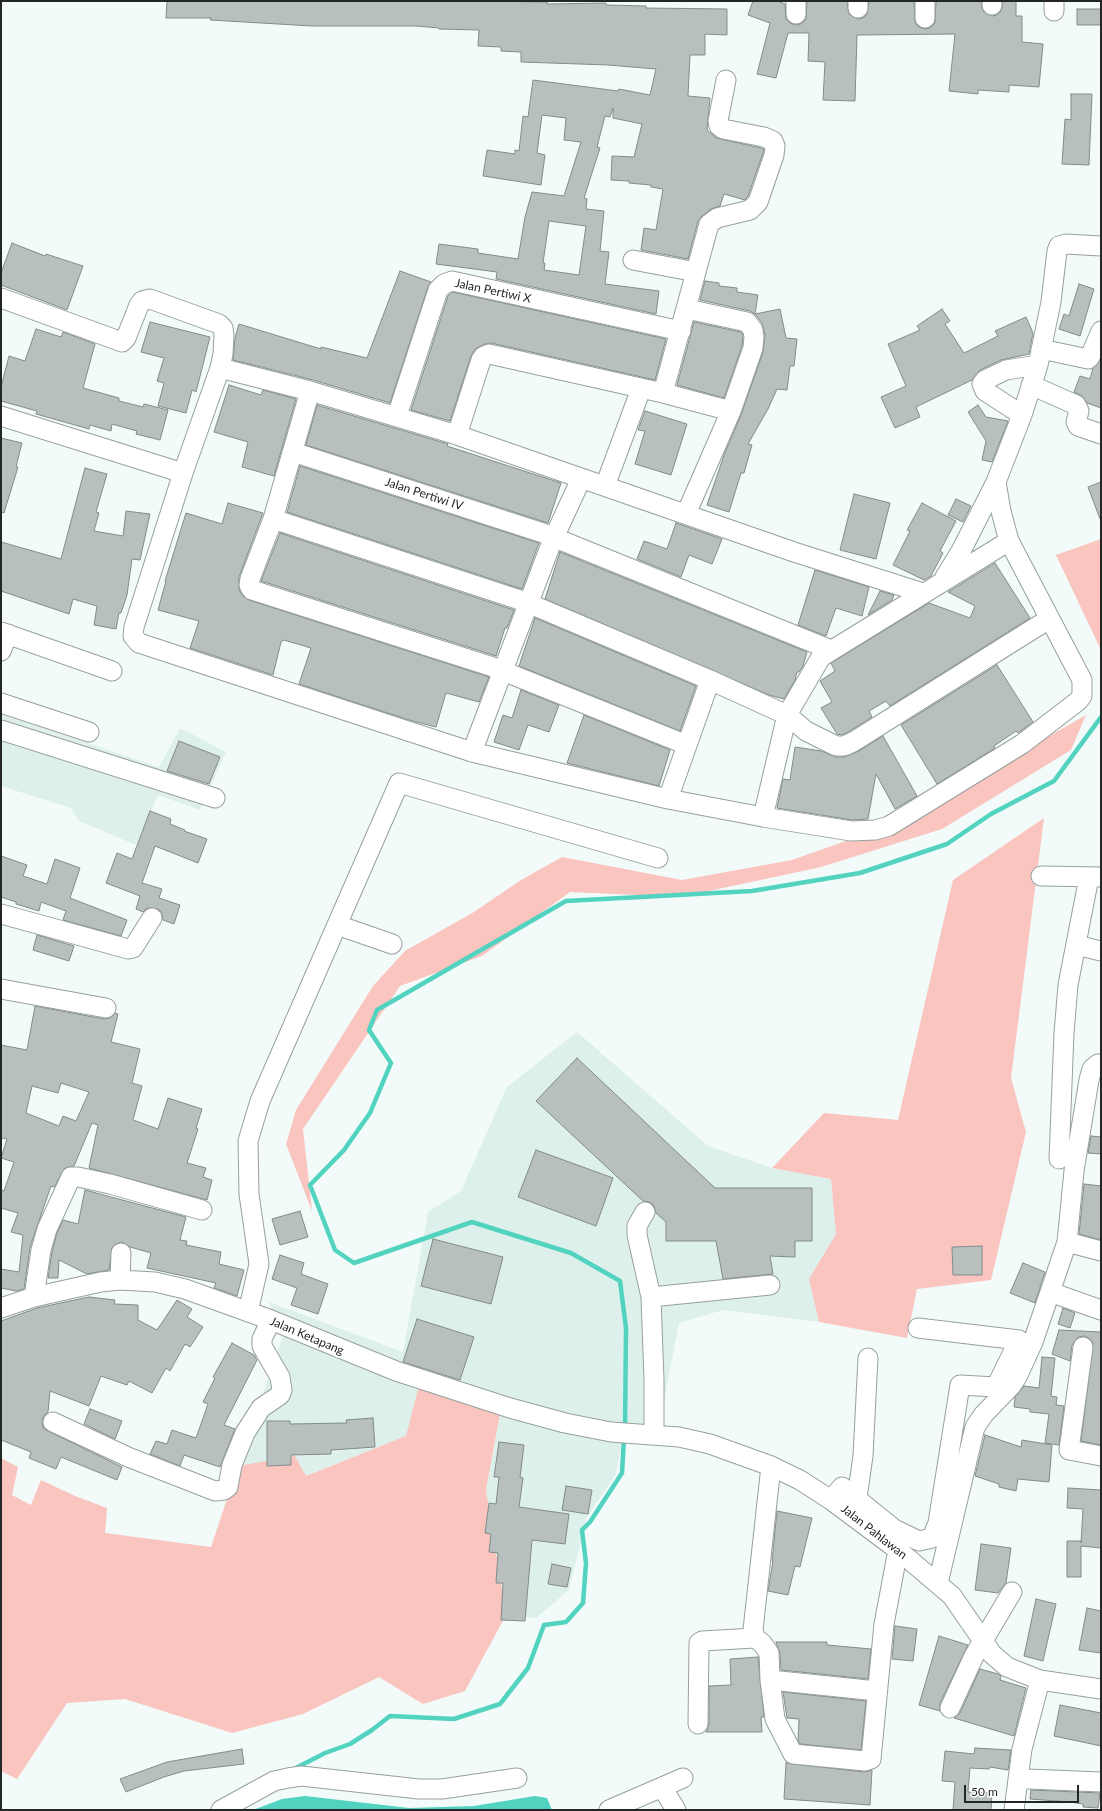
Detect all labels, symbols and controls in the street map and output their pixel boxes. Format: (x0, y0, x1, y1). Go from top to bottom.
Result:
street label: Jalan Pertiwi X (454, 276, 532, 306)
street label: Jalan Pertiwi IV (383, 475, 465, 513)
street label: Jalan Ketapang (268, 1314, 346, 1358)
street label: Jalan Pahlawan (838, 1502, 910, 1562)
scale bar (966, 1777, 1081, 1803)
text: 50 m (971, 1784, 998, 1799)

